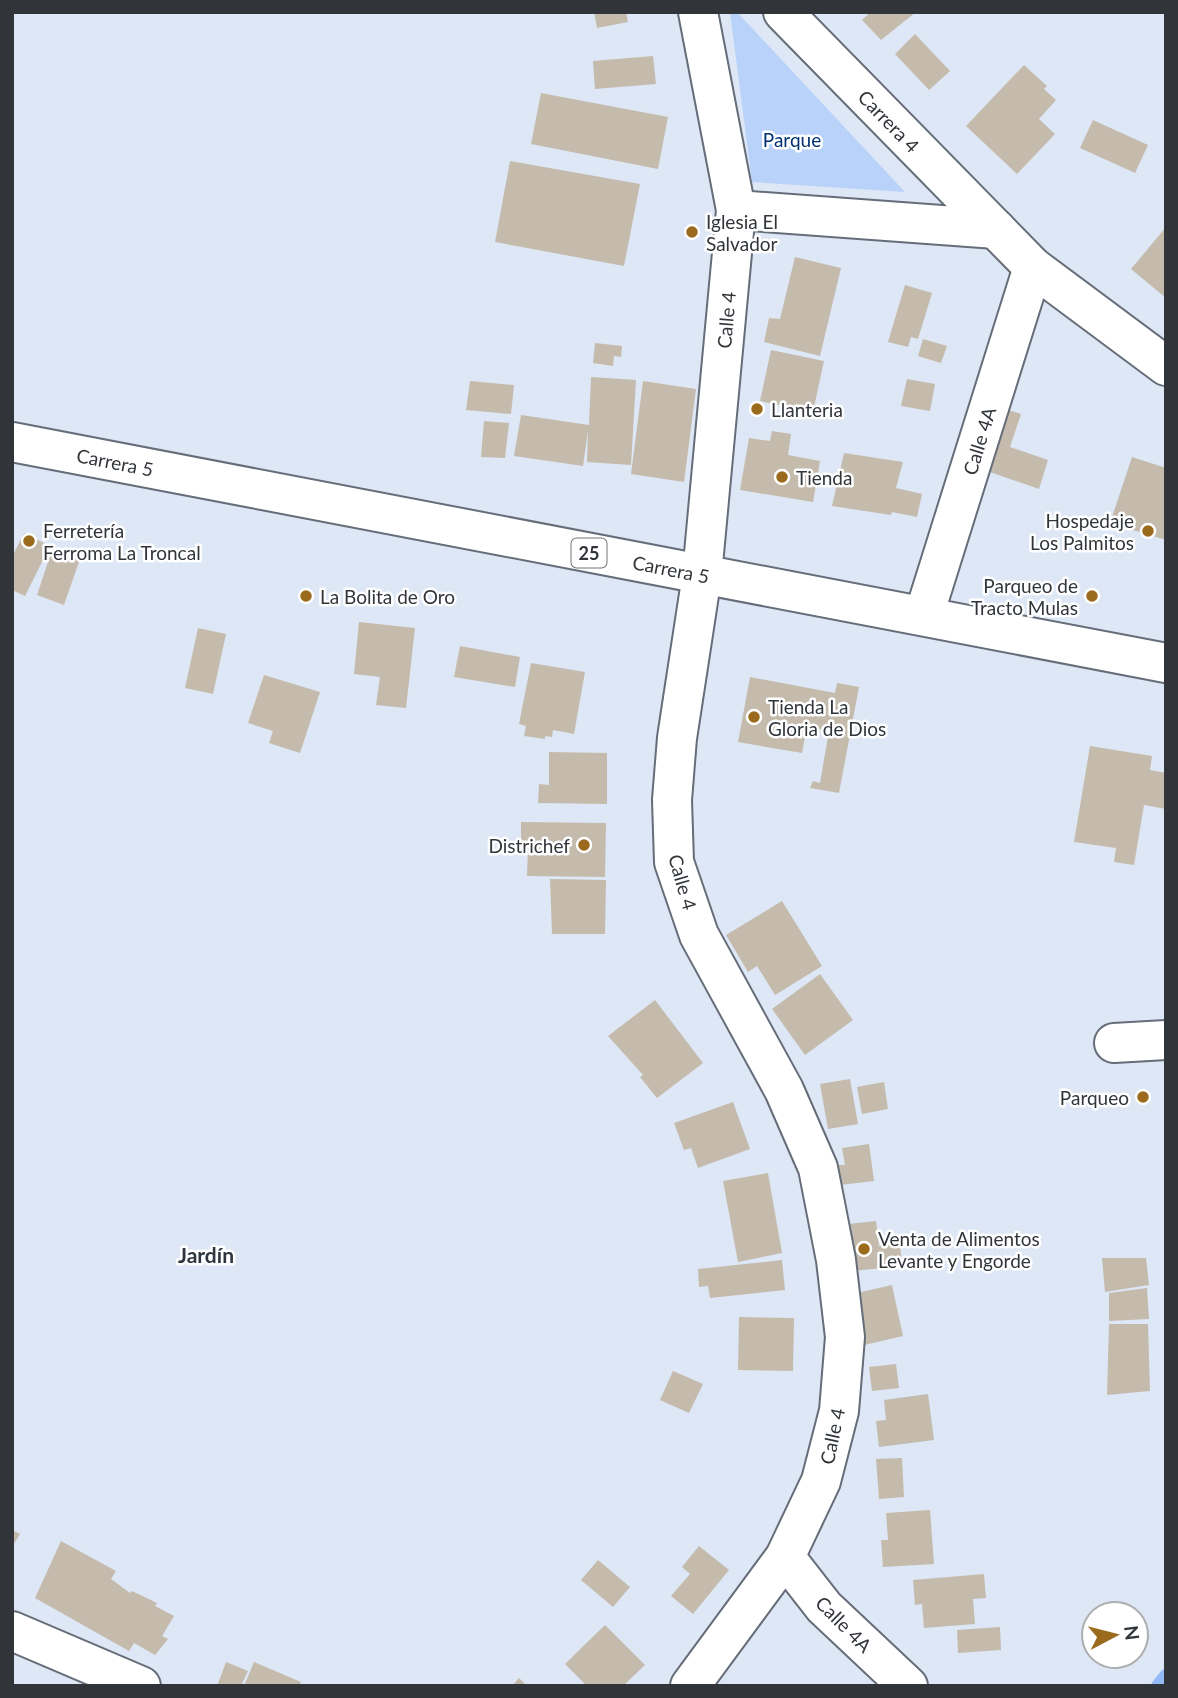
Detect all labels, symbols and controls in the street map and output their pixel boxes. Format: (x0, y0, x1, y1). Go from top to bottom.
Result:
street label: Carrera 4 (854, 85, 924, 157)
park label: Parque (763, 128, 821, 151)
place label: Iglesia El Salvador (706, 210, 778, 255)
marker: Iglesia El Salvador (684, 224, 700, 240)
street label: Calle 4 (712, 291, 740, 349)
place label: Llanteria (771, 398, 843, 421)
marker: Llanteria (749, 401, 765, 417)
street label: Calle 4A (958, 404, 1000, 478)
street label: Carrera 5 (75, 443, 155, 481)
place label: Tienda (796, 466, 852, 489)
marker: Tienda (774, 469, 790, 485)
place label: Hospedaje Los Palmitos (1030, 509, 1134, 554)
place label: Ferretería Ferroma La Troncal (43, 519, 201, 564)
marker: Hospedaje Los Palmitos (1140, 523, 1156, 539)
marker: Ferretería Ferroma La Troncal (21, 533, 37, 549)
road number: 25 (572, 538, 606, 568)
street label: Carrera 5 (631, 550, 711, 588)
place label: Parqueo de Tracto Mulas (971, 574, 1078, 619)
place label: La Bolita de Oro (320, 585, 455, 608)
marker: La Bolita de Oro (298, 588, 314, 604)
marker: Parqueo de Tracto Mulas (1084, 588, 1100, 604)
place label: Tienda La Gloria de Dios (768, 695, 886, 740)
marker: Tienda La Gloria de Dios (746, 709, 762, 725)
place label: Districhef (488, 834, 570, 857)
marker: Districhef (576, 837, 592, 853)
street label: Calle 4 (664, 851, 702, 913)
place label: Parqueo (1060, 1086, 1129, 1109)
marker: Parqueo (1135, 1089, 1151, 1105)
place label: Venta de Alimentos Levante y Engorde (878, 1227, 1040, 1272)
marker: Venta de Alimentos Levante y Engorde (856, 1241, 872, 1257)
district label: Jardín (178, 1242, 234, 1267)
street label: Calle 4 (815, 1406, 849, 1466)
street label: Calle 4A (811, 1591, 877, 1657)
north arrow (1080, 1600, 1150, 1670)
text: N (1120, 1624, 1145, 1642)

